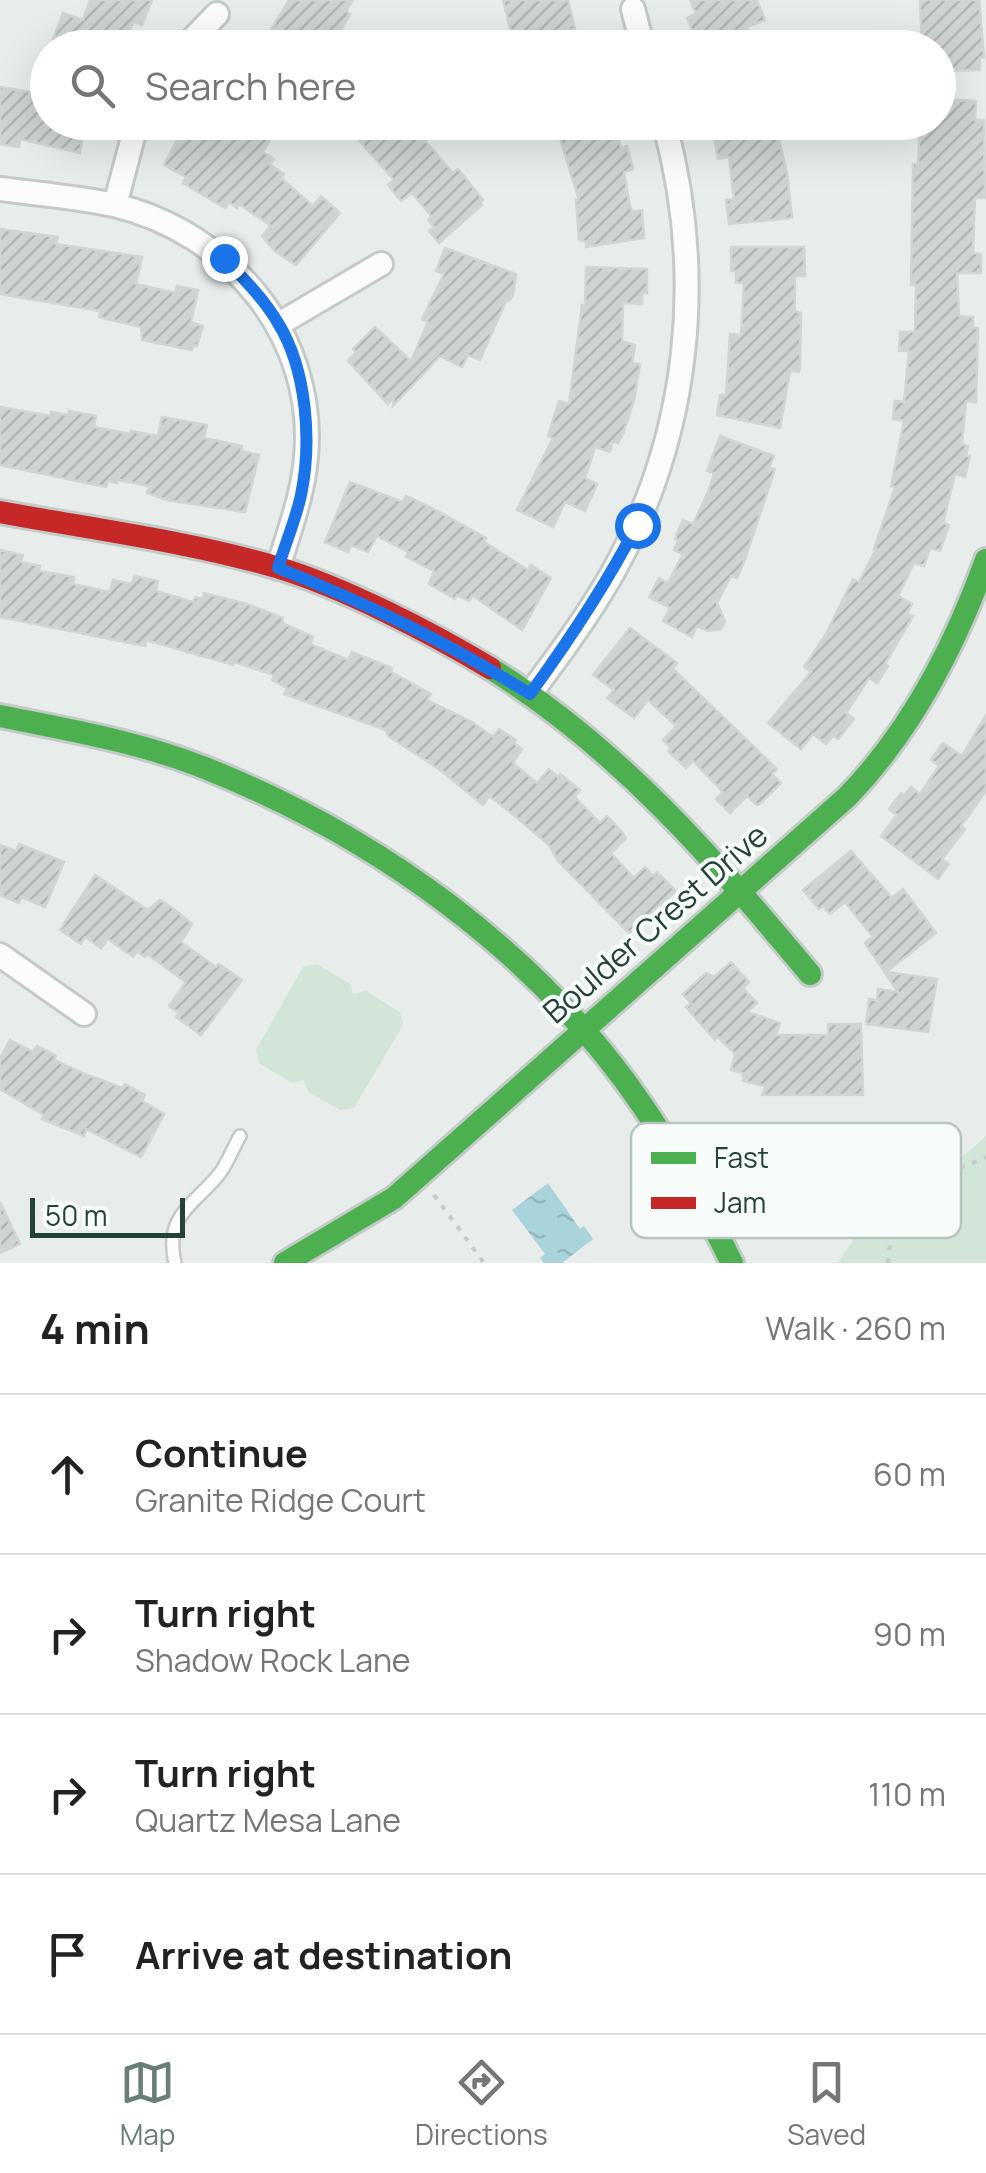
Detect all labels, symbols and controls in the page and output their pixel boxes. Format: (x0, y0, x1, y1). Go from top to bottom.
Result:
search box (30, 30, 956, 140)
icon: search (65, 58, 120, 113)
text: Search here (145, 59, 356, 111)
route end (202, 236, 248, 282)
route start (615, 503, 661, 549)
street label: Boulder Crest Drive (533, 813, 777, 1033)
legend (631, 1123, 961, 1238)
text: Fast (714, 1138, 769, 1176)
text: Jam (714, 1183, 766, 1221)
scale bar (30, 1193, 185, 1238)
text: 50 m (45, 1196, 108, 1234)
text: 4 min (40, 1299, 150, 1357)
text: Walk · 260 m (765, 1306, 946, 1350)
text: Continue (135, 1426, 308, 1478)
icon: ahead (40, 1447, 95, 1502)
text: 60 m (873, 1452, 946, 1496)
text: Granite Ridge Court (135, 1478, 426, 1522)
text: Turn right (135, 1586, 316, 1638)
icon: right (40, 1607, 95, 1662)
text: 90 m (873, 1612, 946, 1656)
text: Shadow Rock Lane (135, 1638, 411, 1682)
text: Turn right (135, 1746, 316, 1798)
icon: right (40, 1767, 95, 1822)
text: 110 m (868, 1772, 946, 1816)
text: Quartz Mesa Lane (135, 1798, 401, 1842)
icon: arrive (40, 1927, 95, 1982)
text: Arrive at destination (135, 1928, 512, 1980)
tab: Map (120, 2055, 175, 2153)
tab: Directions (415, 2055, 548, 2153)
tab: Saved (787, 2055, 866, 2153)

